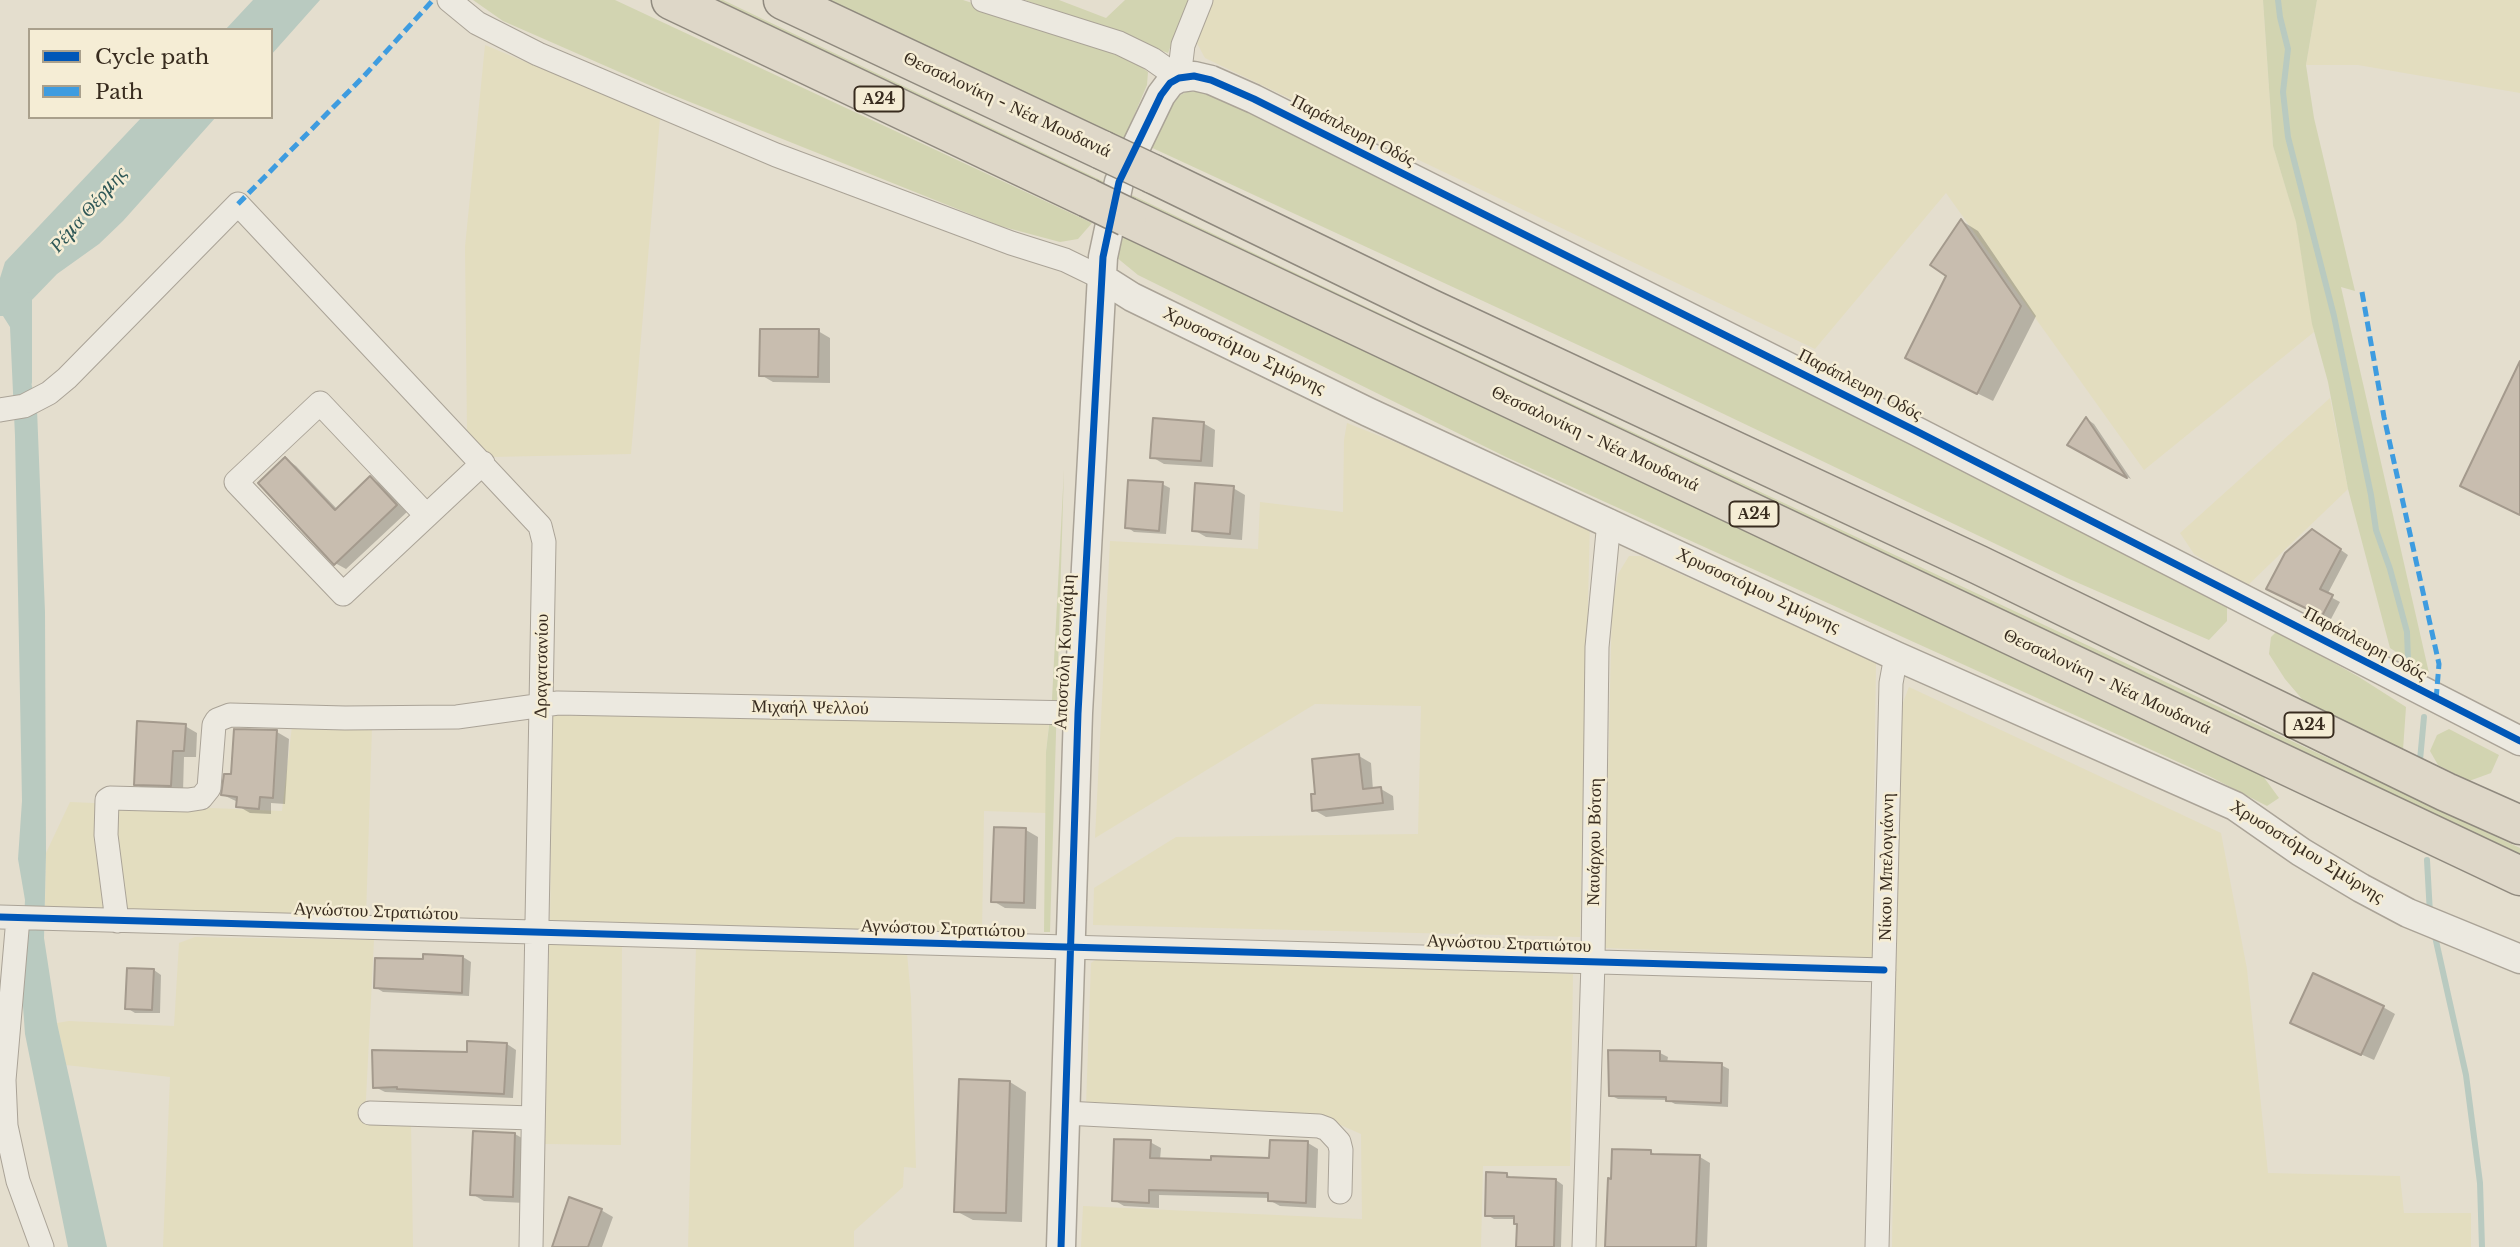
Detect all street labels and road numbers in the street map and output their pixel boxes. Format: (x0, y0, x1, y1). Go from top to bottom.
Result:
street label: Θεσσαλονίκη - Νέα Μουδανιά (900, 47, 1114, 163)
road number: Α24 (854, 86, 903, 111)
street label: Παράπλευρη Οδός (1287, 90, 1419, 172)
street label: Χρυσοστόμου Σμύρνης (1159, 302, 1329, 400)
street label: Παράπλευρη Οδός (1794, 344, 1926, 426)
street label: Θεσσαλονίκη - Νέα Μουδανιά (1488, 381, 1702, 497)
road number: Α24 (1730, 502, 1778, 526)
street label: Χρυσοστόμου Σμύρνης (1673, 544, 1843, 638)
street label: Αποστόλη Κουγιάμη (1050, 574, 1080, 730)
street label: Παράπλευρη Οδός (2300, 602, 2430, 686)
street label: Δραγατσανίου (530, 614, 554, 718)
street label: Θεσσαλονίκη - Νέα Μουδανιά (2000, 624, 2214, 740)
street label: Μιχαήλ Ψελλού (751, 696, 869, 720)
road number: Α24 (2284, 712, 2334, 738)
street label: Ναυάρχου Βότση (1583, 778, 1607, 906)
street label: Νίκου Μπελογιάννη (1875, 793, 1899, 941)
street label: Χρυσοστόμου Σμύρνης (2226, 796, 2388, 908)
street label: Αγνώστου Στρατιώτου (293, 898, 459, 926)
street label: Αγνώστου Στρατιώτου (860, 915, 1026, 943)
street label: Αγνώστου Στρατιώτου (1426, 930, 1592, 958)

